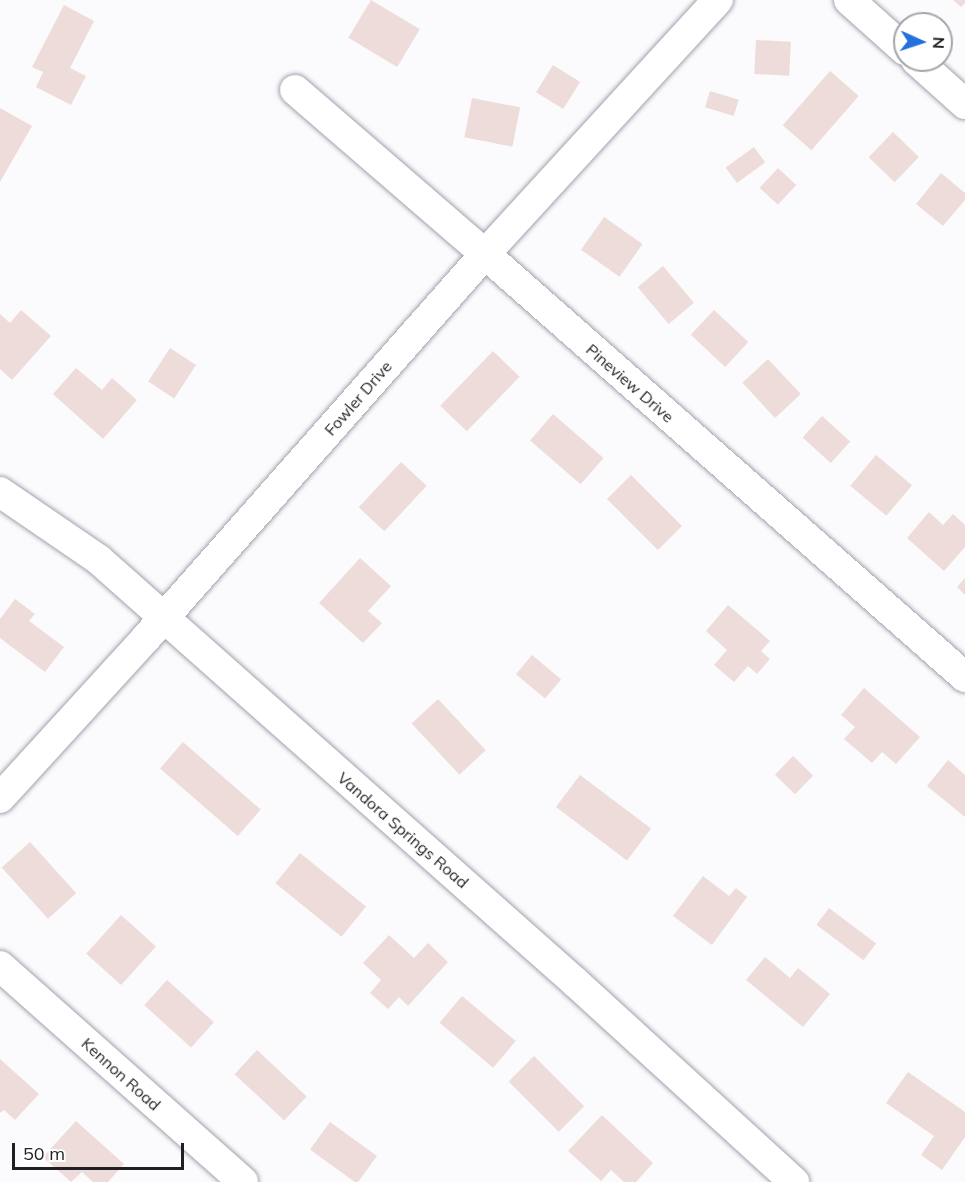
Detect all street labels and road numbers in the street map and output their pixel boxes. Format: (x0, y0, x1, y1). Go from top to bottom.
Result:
street label: Pineview Drive (582, 340, 678, 426)
street label: Fowler Drive (320, 357, 396, 439)
street label: Vandora Springs Road (334, 768, 472, 892)
street label: Kennon Road (78, 1034, 164, 1114)

